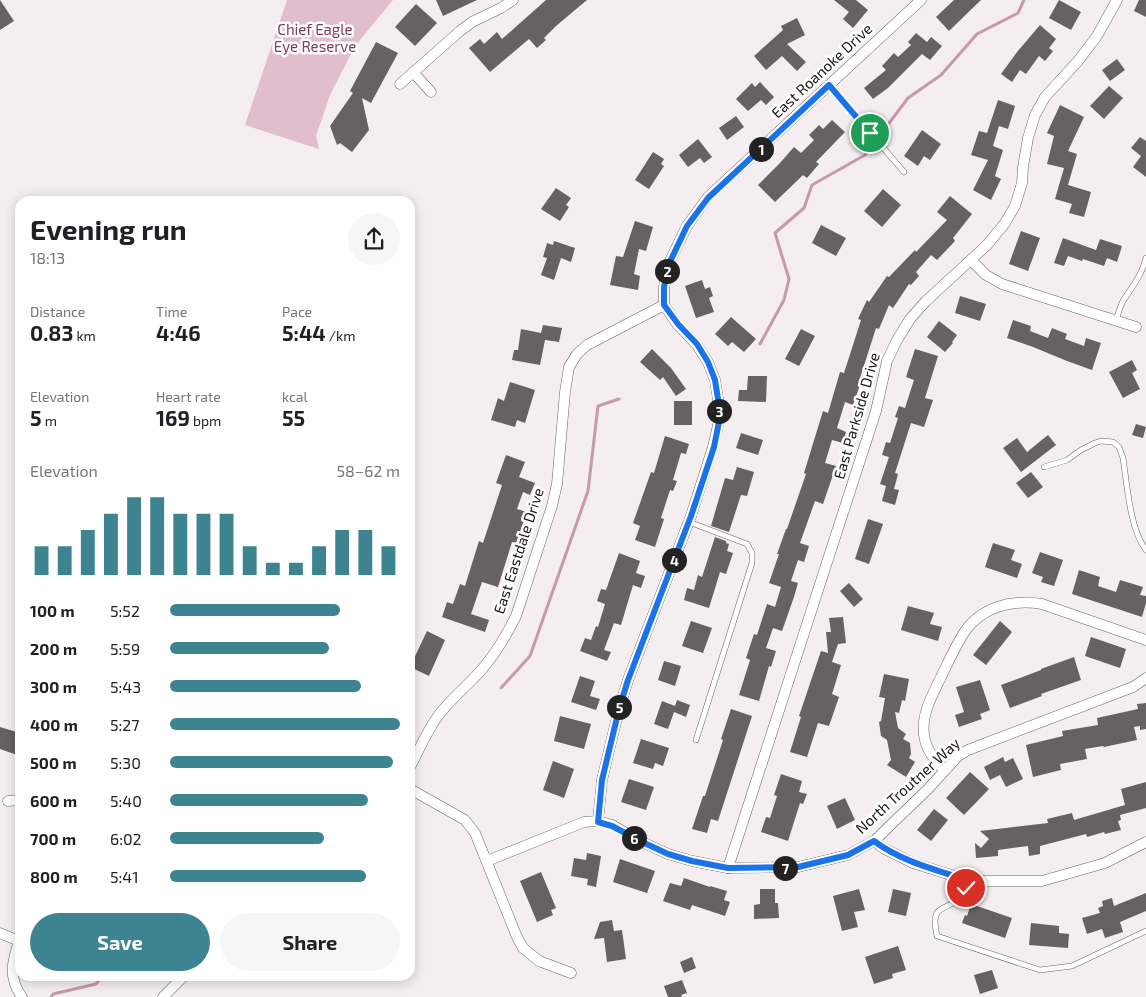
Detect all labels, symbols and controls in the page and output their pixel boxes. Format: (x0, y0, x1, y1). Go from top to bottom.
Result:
street label: East Roanoke Drive (767, 19, 875, 121)
park label: Chief Eagle Eye Reserve (274, 20, 356, 55)
pin (849, 112, 891, 154)
icon: arrive (856, 119, 884, 147)
pin: 1 (748, 136, 774, 162)
text: 1 (758, 141, 765, 158)
text: Evening run (30, 212, 187, 246)
button: share (348, 213, 400, 265)
text: 18:13 (30, 248, 65, 267)
pin: 2 (654, 258, 680, 284)
text: 2 (663, 263, 672, 280)
text: Distance (30, 303, 85, 320)
text: Time (156, 303, 187, 320)
text: Pace (282, 303, 312, 320)
text: 0.83 (30, 320, 73, 345)
text: 4:46 (156, 320, 201, 345)
text: 5:44 (282, 320, 326, 345)
text: km (73, 327, 96, 344)
text: /km (326, 327, 356, 344)
street label: East Parkside Drive (829, 350, 883, 481)
text: Elevation (30, 388, 89, 405)
text: Heart rate (156, 388, 221, 405)
text: kcal (282, 388, 308, 405)
pin: 3 (706, 398, 732, 424)
text: 3 (716, 403, 723, 420)
text: 5 (30, 405, 42, 430)
text: 169 (156, 405, 190, 430)
text: 55 (282, 405, 305, 430)
text: m (42, 412, 57, 429)
text: bpm (190, 412, 221, 429)
text: Elevation (30, 461, 98, 480)
text: 58–62 m (337, 461, 400, 480)
street label: East Eastdale Drive (489, 485, 547, 616)
pin: 4 (662, 548, 686, 572)
text: 4 (670, 552, 679, 569)
text: 100 m (30, 601, 75, 620)
text: 5:52 (110, 601, 140, 620)
text: 200 m (30, 639, 77, 658)
text: 5:59 (110, 639, 140, 658)
text: 300 m (30, 677, 77, 696)
text: 5:43 (110, 677, 141, 696)
pin: 5 (606, 694, 632, 720)
text: 5 (616, 699, 623, 716)
text: 400 m (30, 715, 78, 734)
text: 5:27 (110, 715, 140, 734)
street label: North Troutner Way (851, 734, 963, 837)
text: 500 m (30, 753, 77, 772)
text: 5:30 (110, 753, 141, 772)
text: 600 m (30, 791, 77, 810)
text: 5:40 (110, 791, 142, 810)
pin: 6 (622, 826, 646, 850)
text: 700 m (30, 829, 76, 848)
text: 6:02 (110, 829, 142, 848)
text: 6 (630, 830, 639, 847)
pin: 7 (772, 856, 798, 880)
text: 7 (782, 860, 789, 877)
text: 800 m (30, 867, 78, 886)
text: 5:41 (110, 867, 139, 886)
pin (945, 867, 987, 909)
icon: check (952, 874, 980, 902)
button: Save (30, 913, 210, 971)
button: Share (220, 913, 400, 971)

